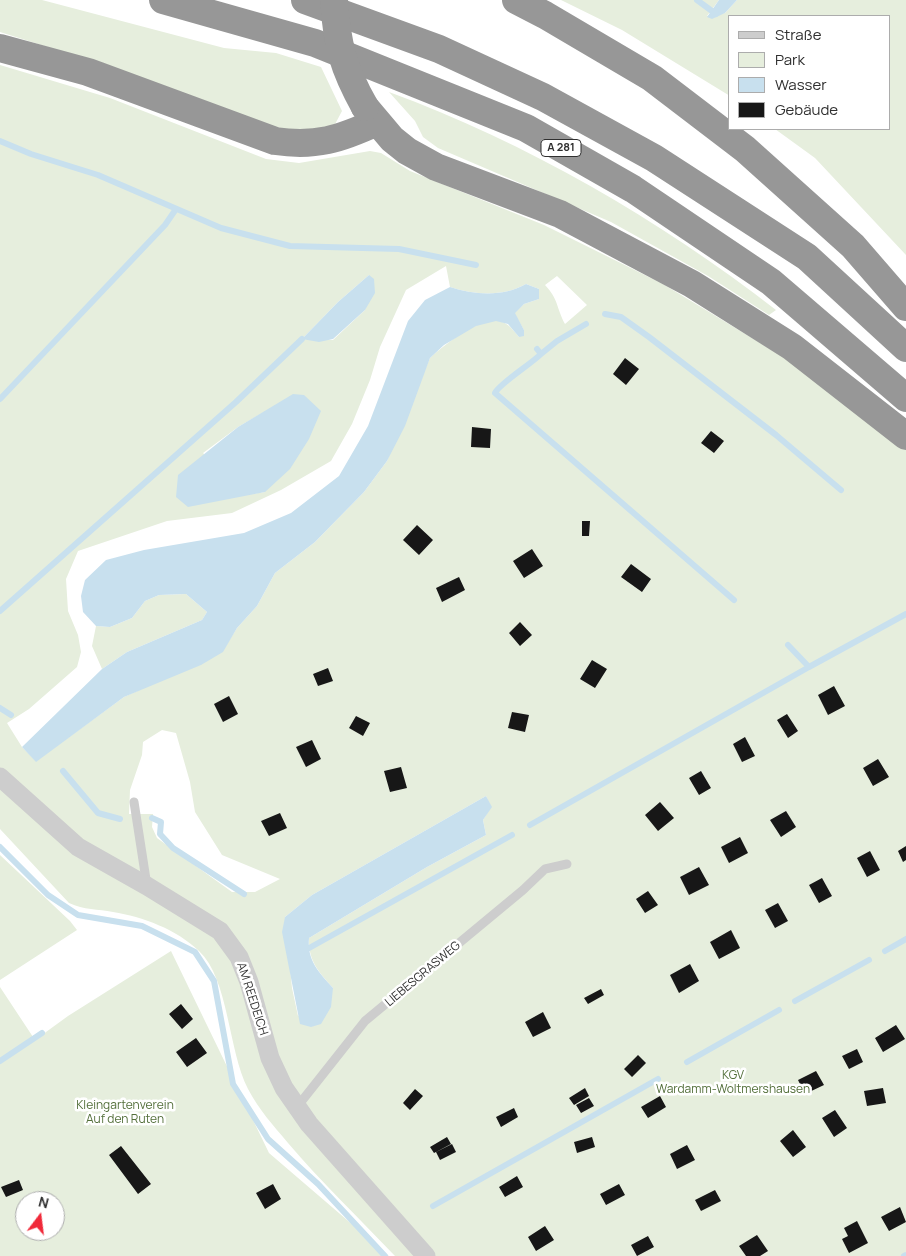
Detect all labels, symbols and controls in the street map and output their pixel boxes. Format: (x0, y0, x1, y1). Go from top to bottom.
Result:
legend (728, 15, 891, 130)
text: Straße (775, 24, 821, 45)
text: Park (775, 49, 805, 70)
text: Wasser (775, 74, 827, 95)
text: Gebäude (775, 99, 838, 120)
road number: A 281 (541, 140, 581, 156)
street label: LIEBESGRASWEG (382, 938, 464, 1010)
street label: AM REEDEICH (233, 961, 271, 1037)
park label: KGV Wardamm-Woltmershausen (656, 1069, 810, 1097)
park label: Kleingartenverein Auf den Ruten (76, 1099, 174, 1127)
north arrow (15, 1191, 65, 1241)
text: N (36, 1192, 51, 1212)

